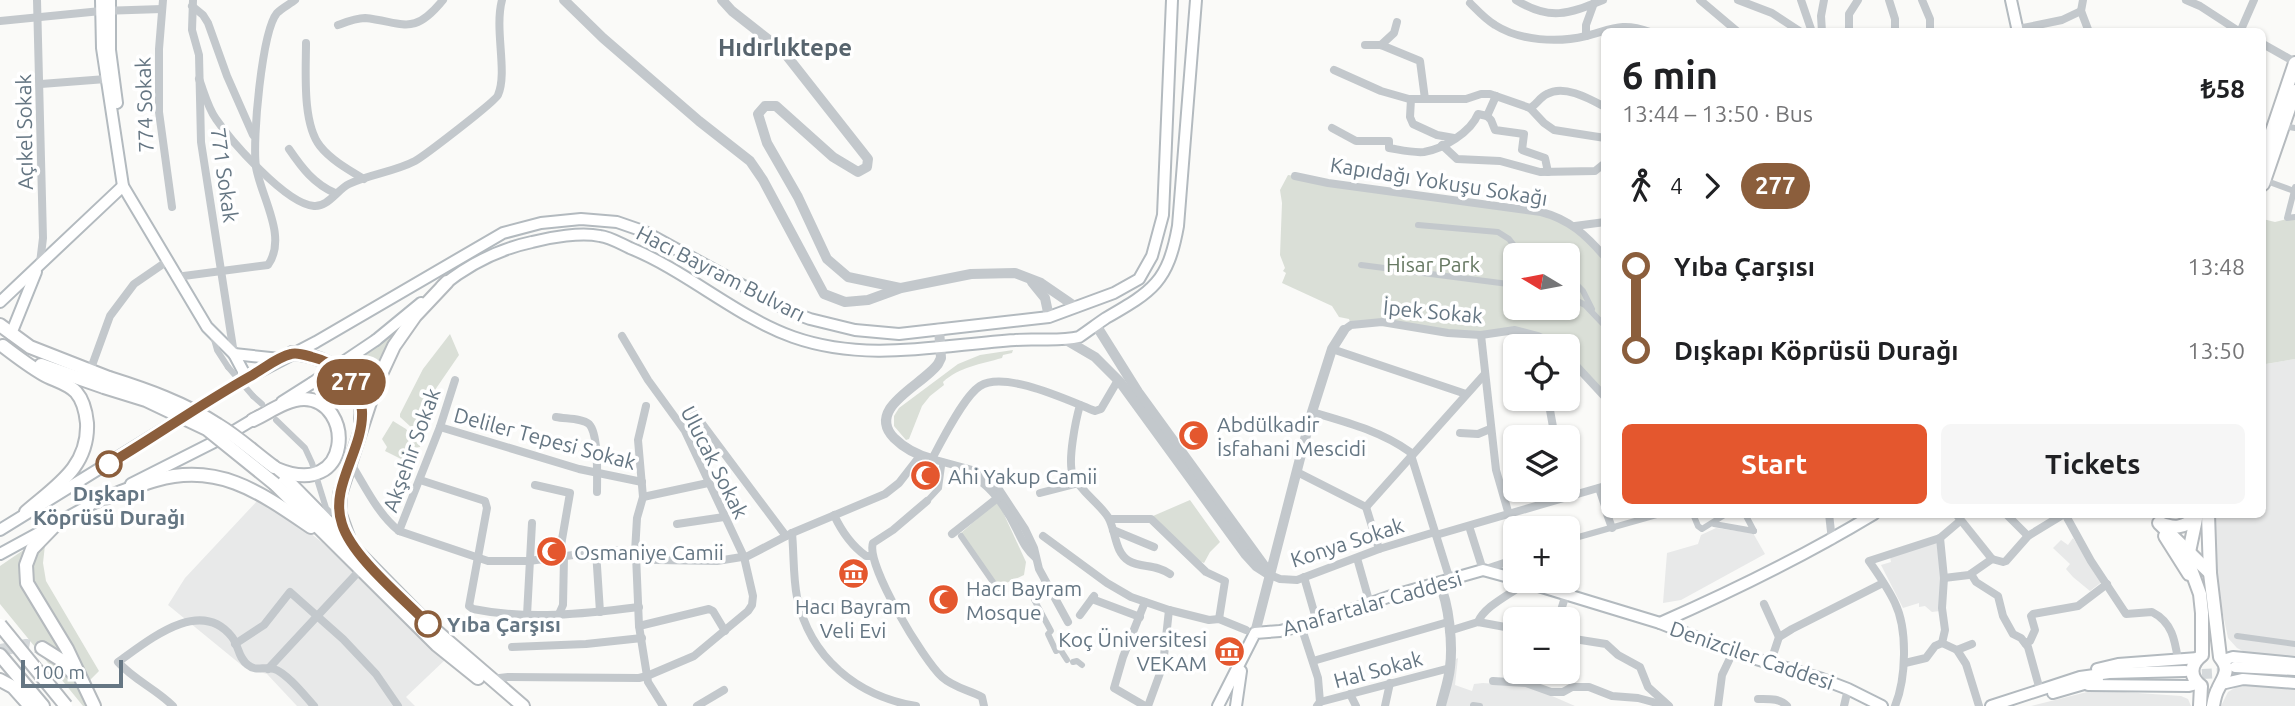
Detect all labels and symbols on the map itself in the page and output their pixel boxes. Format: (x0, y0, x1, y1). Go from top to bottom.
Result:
district label: Hıdırlıktepe (718, 34, 852, 61)
street label: 774 Sokak (130, 56, 158, 153)
street label: Açıkel Sokak (11, 73, 37, 190)
street label: 771 Sokak (206, 126, 244, 224)
street label: Kapıdağı Yokuşu Sokağı (1329, 152, 1549, 210)
street label: Hacı Bayram Bulvarı (633, 220, 809, 326)
north arrow (1503, 243, 1580, 320)
park label: Hisar Park (1386, 252, 1480, 276)
street label: İpek Sokak (1382, 295, 1484, 327)
line badge: 277 (311, 359, 391, 405)
street label: Akşehir Sokak (377, 384, 445, 515)
street label: Deliler Tepesi Sokak (451, 402, 639, 474)
street label: Ulucak Sokak (676, 402, 754, 523)
place label: Abdülkadir İsfahani Mescidi (1217, 412, 1366, 460)
mosque icon: Abdülkadir İsfahani Mescidi (1177, 419, 1211, 453)
marker: Dışkapı Köprüsü Durağı (96, 451, 122, 477)
mosque icon: Ahi Yakup Camii (908, 459, 942, 493)
place label: Ahi Yakup Camii (948, 464, 1097, 488)
place label: Dışkapı Köprüsü Durağı (33, 481, 185, 529)
street label: Konya Sokak (1287, 512, 1407, 572)
mosque icon: Osmaniye Camii (534, 535, 568, 569)
place label: Osmaniye Camii (574, 540, 724, 564)
museum icon: Hacı Bayram Veli Evi (836, 557, 870, 591)
street label: Anafartalar Caddesi (1280, 566, 1464, 640)
place label: Hacı Bayram Mosque (966, 576, 1082, 624)
mosque icon: Hacı Bayram Mosque (926, 583, 960, 617)
place label: Hacı Bayram Veli Evi (795, 594, 911, 642)
marker: Yıba Çarşısı (415, 611, 441, 637)
place label: Yıba Çarşısı (447, 612, 561, 636)
street label: Denizciler Caddesi (1667, 616, 1837, 694)
place label: Koç Üniversitesi VEKAM (1058, 627, 1207, 675)
museum icon: Koç Üniversitesi VEKAM (1213, 634, 1247, 668)
street label: Hal Sokak (1331, 646, 1425, 692)
scale bar (21, 657, 122, 689)

